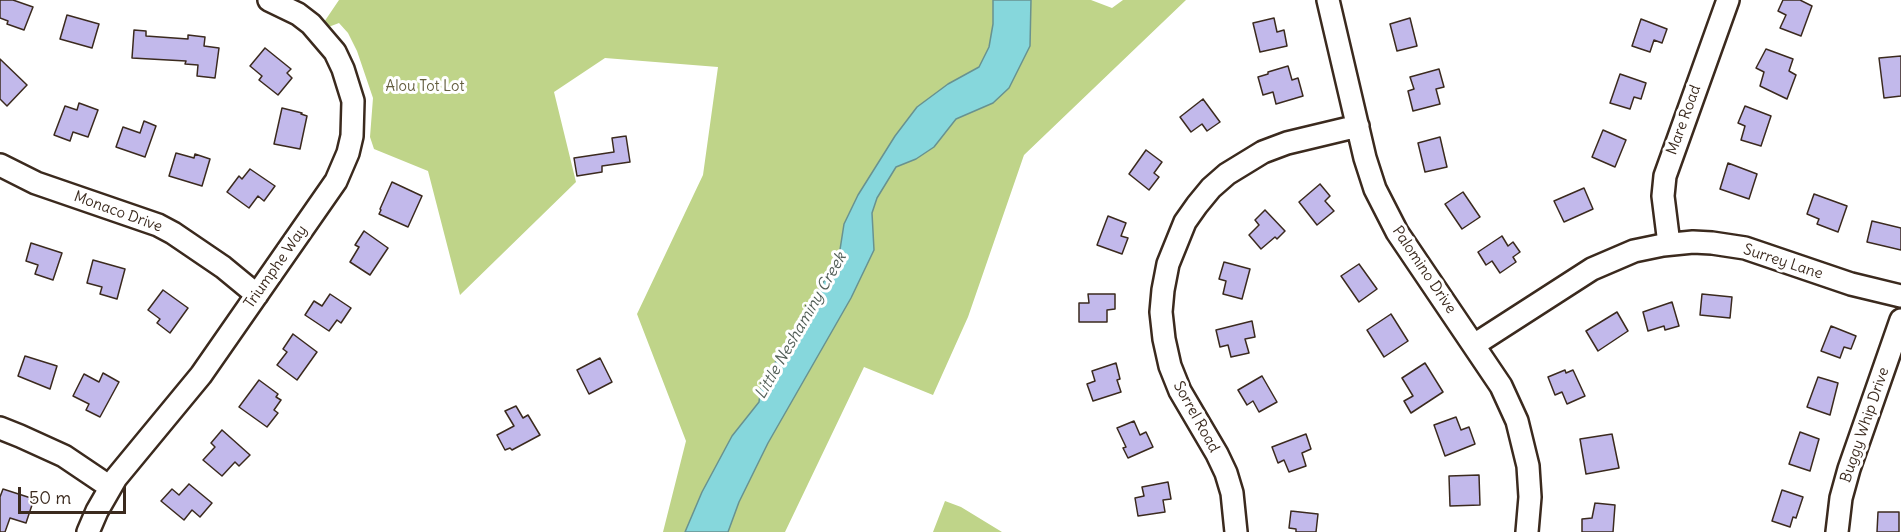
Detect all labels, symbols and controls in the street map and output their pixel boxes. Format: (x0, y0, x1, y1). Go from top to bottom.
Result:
park label: Alou Tot Lot (386, 78, 464, 96)
street label: Mare Road (1663, 83, 1705, 157)
street label: Monaco Drive (71, 188, 165, 236)
street label: Triumphe Way (241, 222, 311, 312)
street label: Palomino Drive (1388, 223, 1460, 317)
street label: Surrey Lane (1741, 241, 1825, 283)
water label: Little Neshaminy Creek (751, 249, 851, 403)
street label: Buggy Whip Drive (1837, 365, 1893, 485)
street label: Sorrel Road (1169, 378, 1223, 456)
scale bar (21, 475, 129, 513)
text: 50 m (29, 486, 71, 509)

